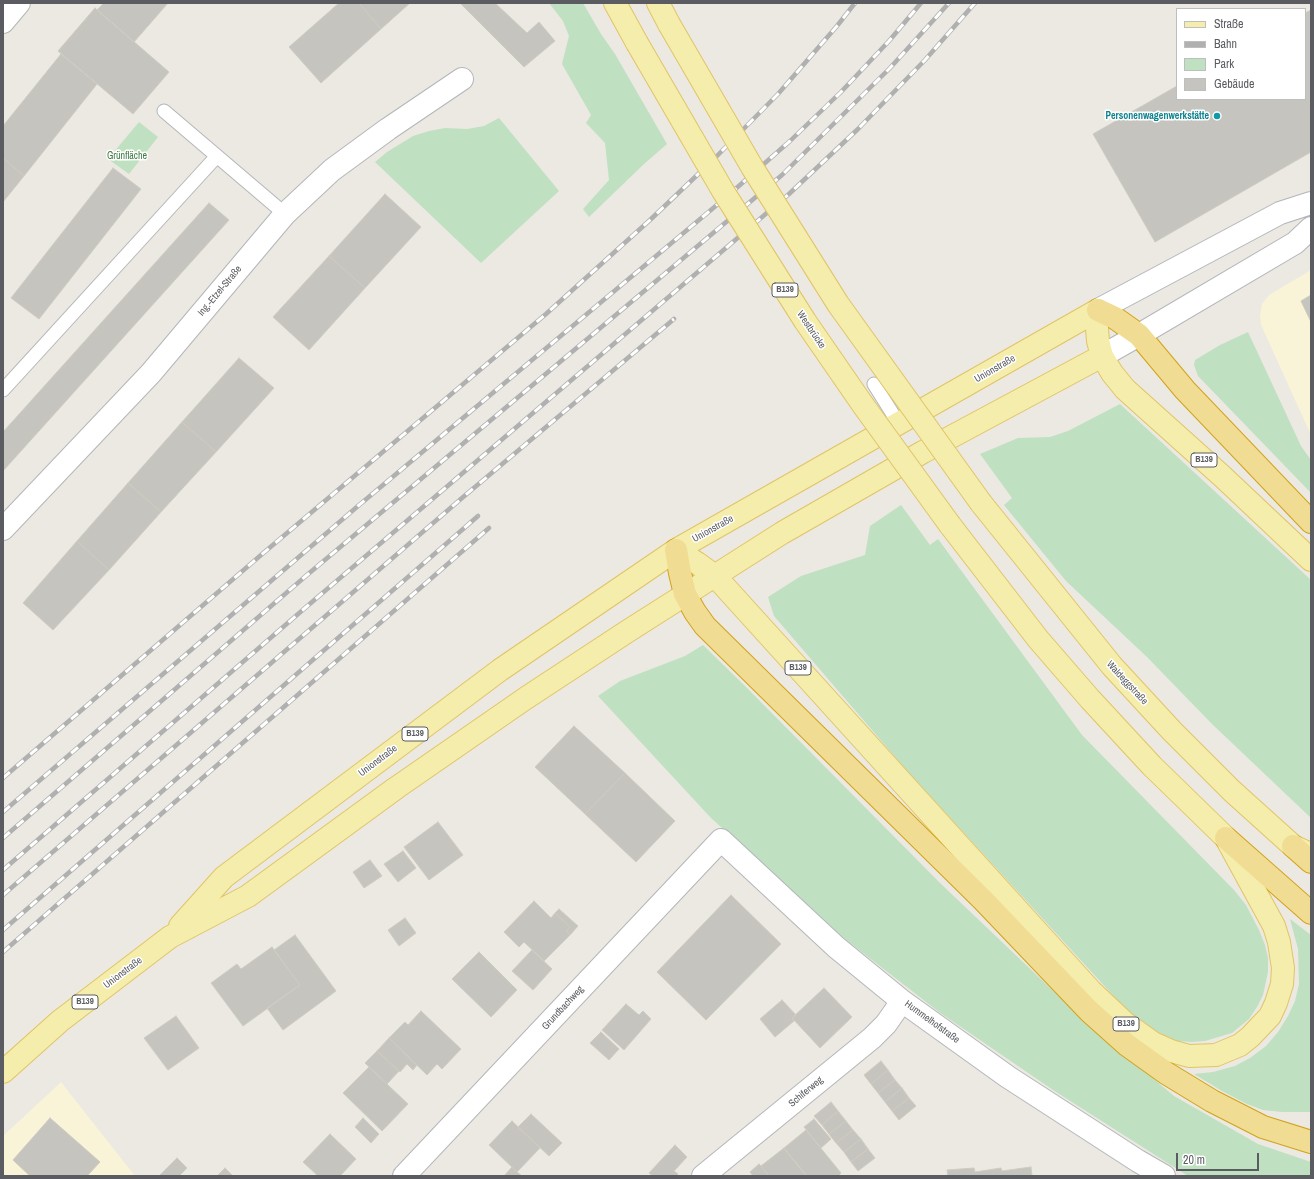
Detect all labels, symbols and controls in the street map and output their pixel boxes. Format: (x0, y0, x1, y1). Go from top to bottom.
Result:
legend (1176, 8, 1306, 100)
text: Straße (1214, 16, 1244, 32)
text: Bahn (1214, 36, 1237, 52)
text: Park (1214, 56, 1234, 72)
text: Gebäude (1214, 76, 1255, 92)
place label: Personenwagenwerkstätte (1106, 110, 1209, 122)
marker: Personenwagenwerkstätte (1212, 111, 1222, 121)
park label: Grünfläche (107, 150, 147, 162)
street label: Ing.-Etzel-Straße (195, 263, 245, 319)
road number: B139 (772, 283, 798, 297)
street label: Westbrücke (794, 309, 828, 351)
street label: Unionstraße (972, 353, 1018, 385)
road number: B139 (1191, 453, 1217, 467)
street label: Unionstraße (690, 513, 736, 545)
street label: Waldeggstraße (1104, 659, 1150, 707)
road number: B139 (785, 661, 811, 675)
road number: B139 (402, 727, 428, 741)
street label: Unionstraße (356, 743, 400, 779)
street label: Unionstraße (101, 955, 145, 991)
street label: Grundbachweg (540, 984, 586, 1032)
road number: B139 (72, 995, 98, 1009)
street label: Hummelhofstraße (902, 998, 962, 1046)
road number: B139 (1113, 1017, 1139, 1031)
street label: Schiferweg (786, 1074, 826, 1110)
scale bar (1178, 1145, 1261, 1171)
text: 20 m (1183, 1152, 1205, 1168)

